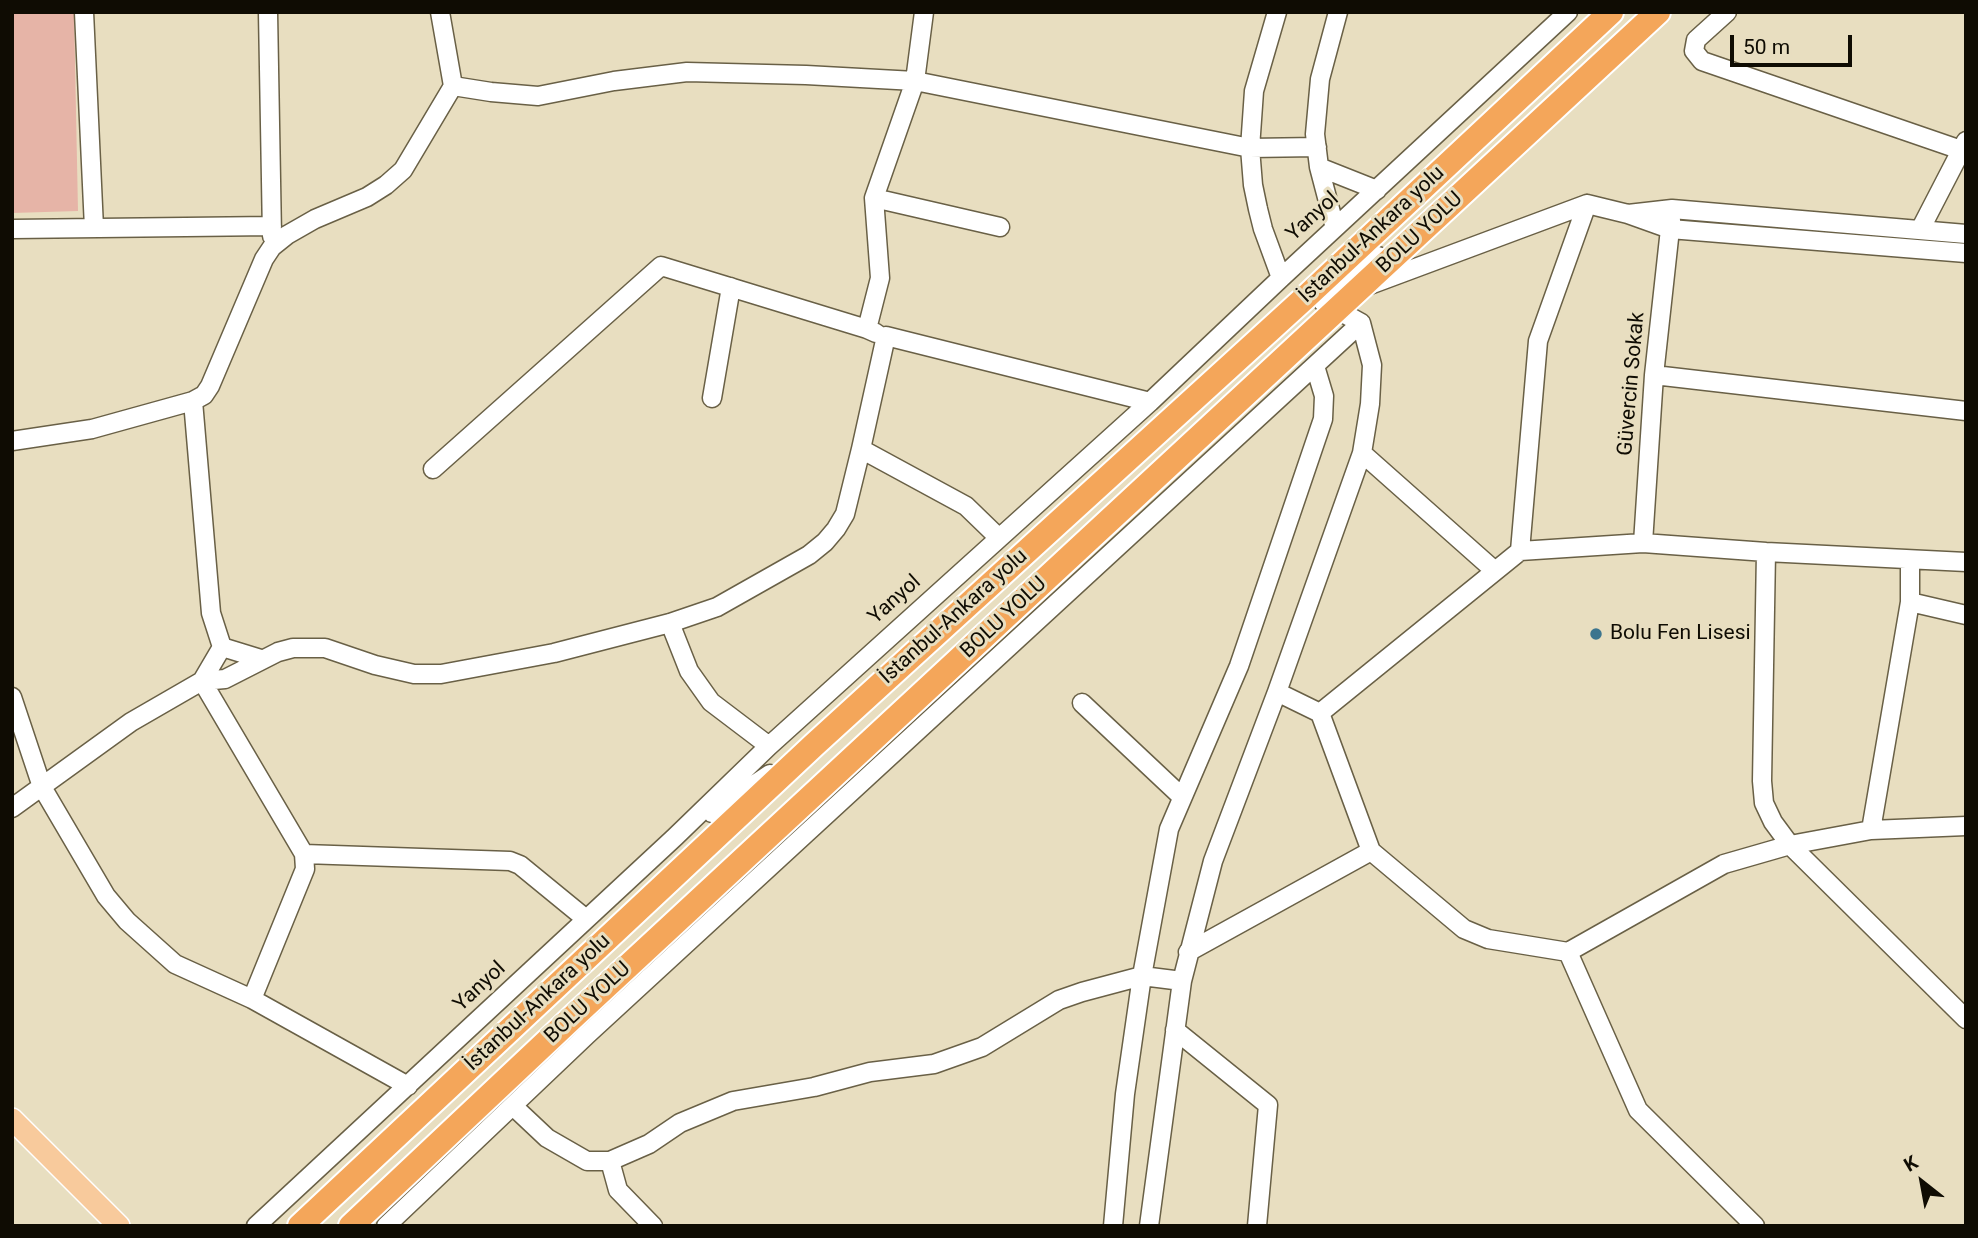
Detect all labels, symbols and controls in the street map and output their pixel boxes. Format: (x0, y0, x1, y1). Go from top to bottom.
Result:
scale bar (1733, 21, 1856, 65)
text: 50 m (1743, 35, 1790, 59)
street label: İstanbul-Ankara yolu (1294, 161, 1450, 309)
street label: Yanyol (1282, 187, 1344, 247)
street label: BOLU YOLU (1372, 187, 1468, 279)
street label: Güvercin Sokak (1613, 311, 1651, 457)
street label: İstanbul-Ankara yolu (875, 544, 1033, 690)
street label: Yanyol (864, 570, 926, 630)
street label: BOLU YOLU (956, 572, 1052, 664)
place label: Bolu Fen Lisesi (1610, 621, 1751, 647)
marker: Bolu Fen Lisesi (1588, 626, 1604, 642)
street label: İstanbul-Ankara yolu (460, 929, 616, 1077)
street label: Yanyol (449, 957, 511, 1017)
street label: BOLU YOLU (540, 957, 636, 1049)
north arrow (1887, 1147, 1957, 1217)
text: K (1900, 1151, 1922, 1177)

